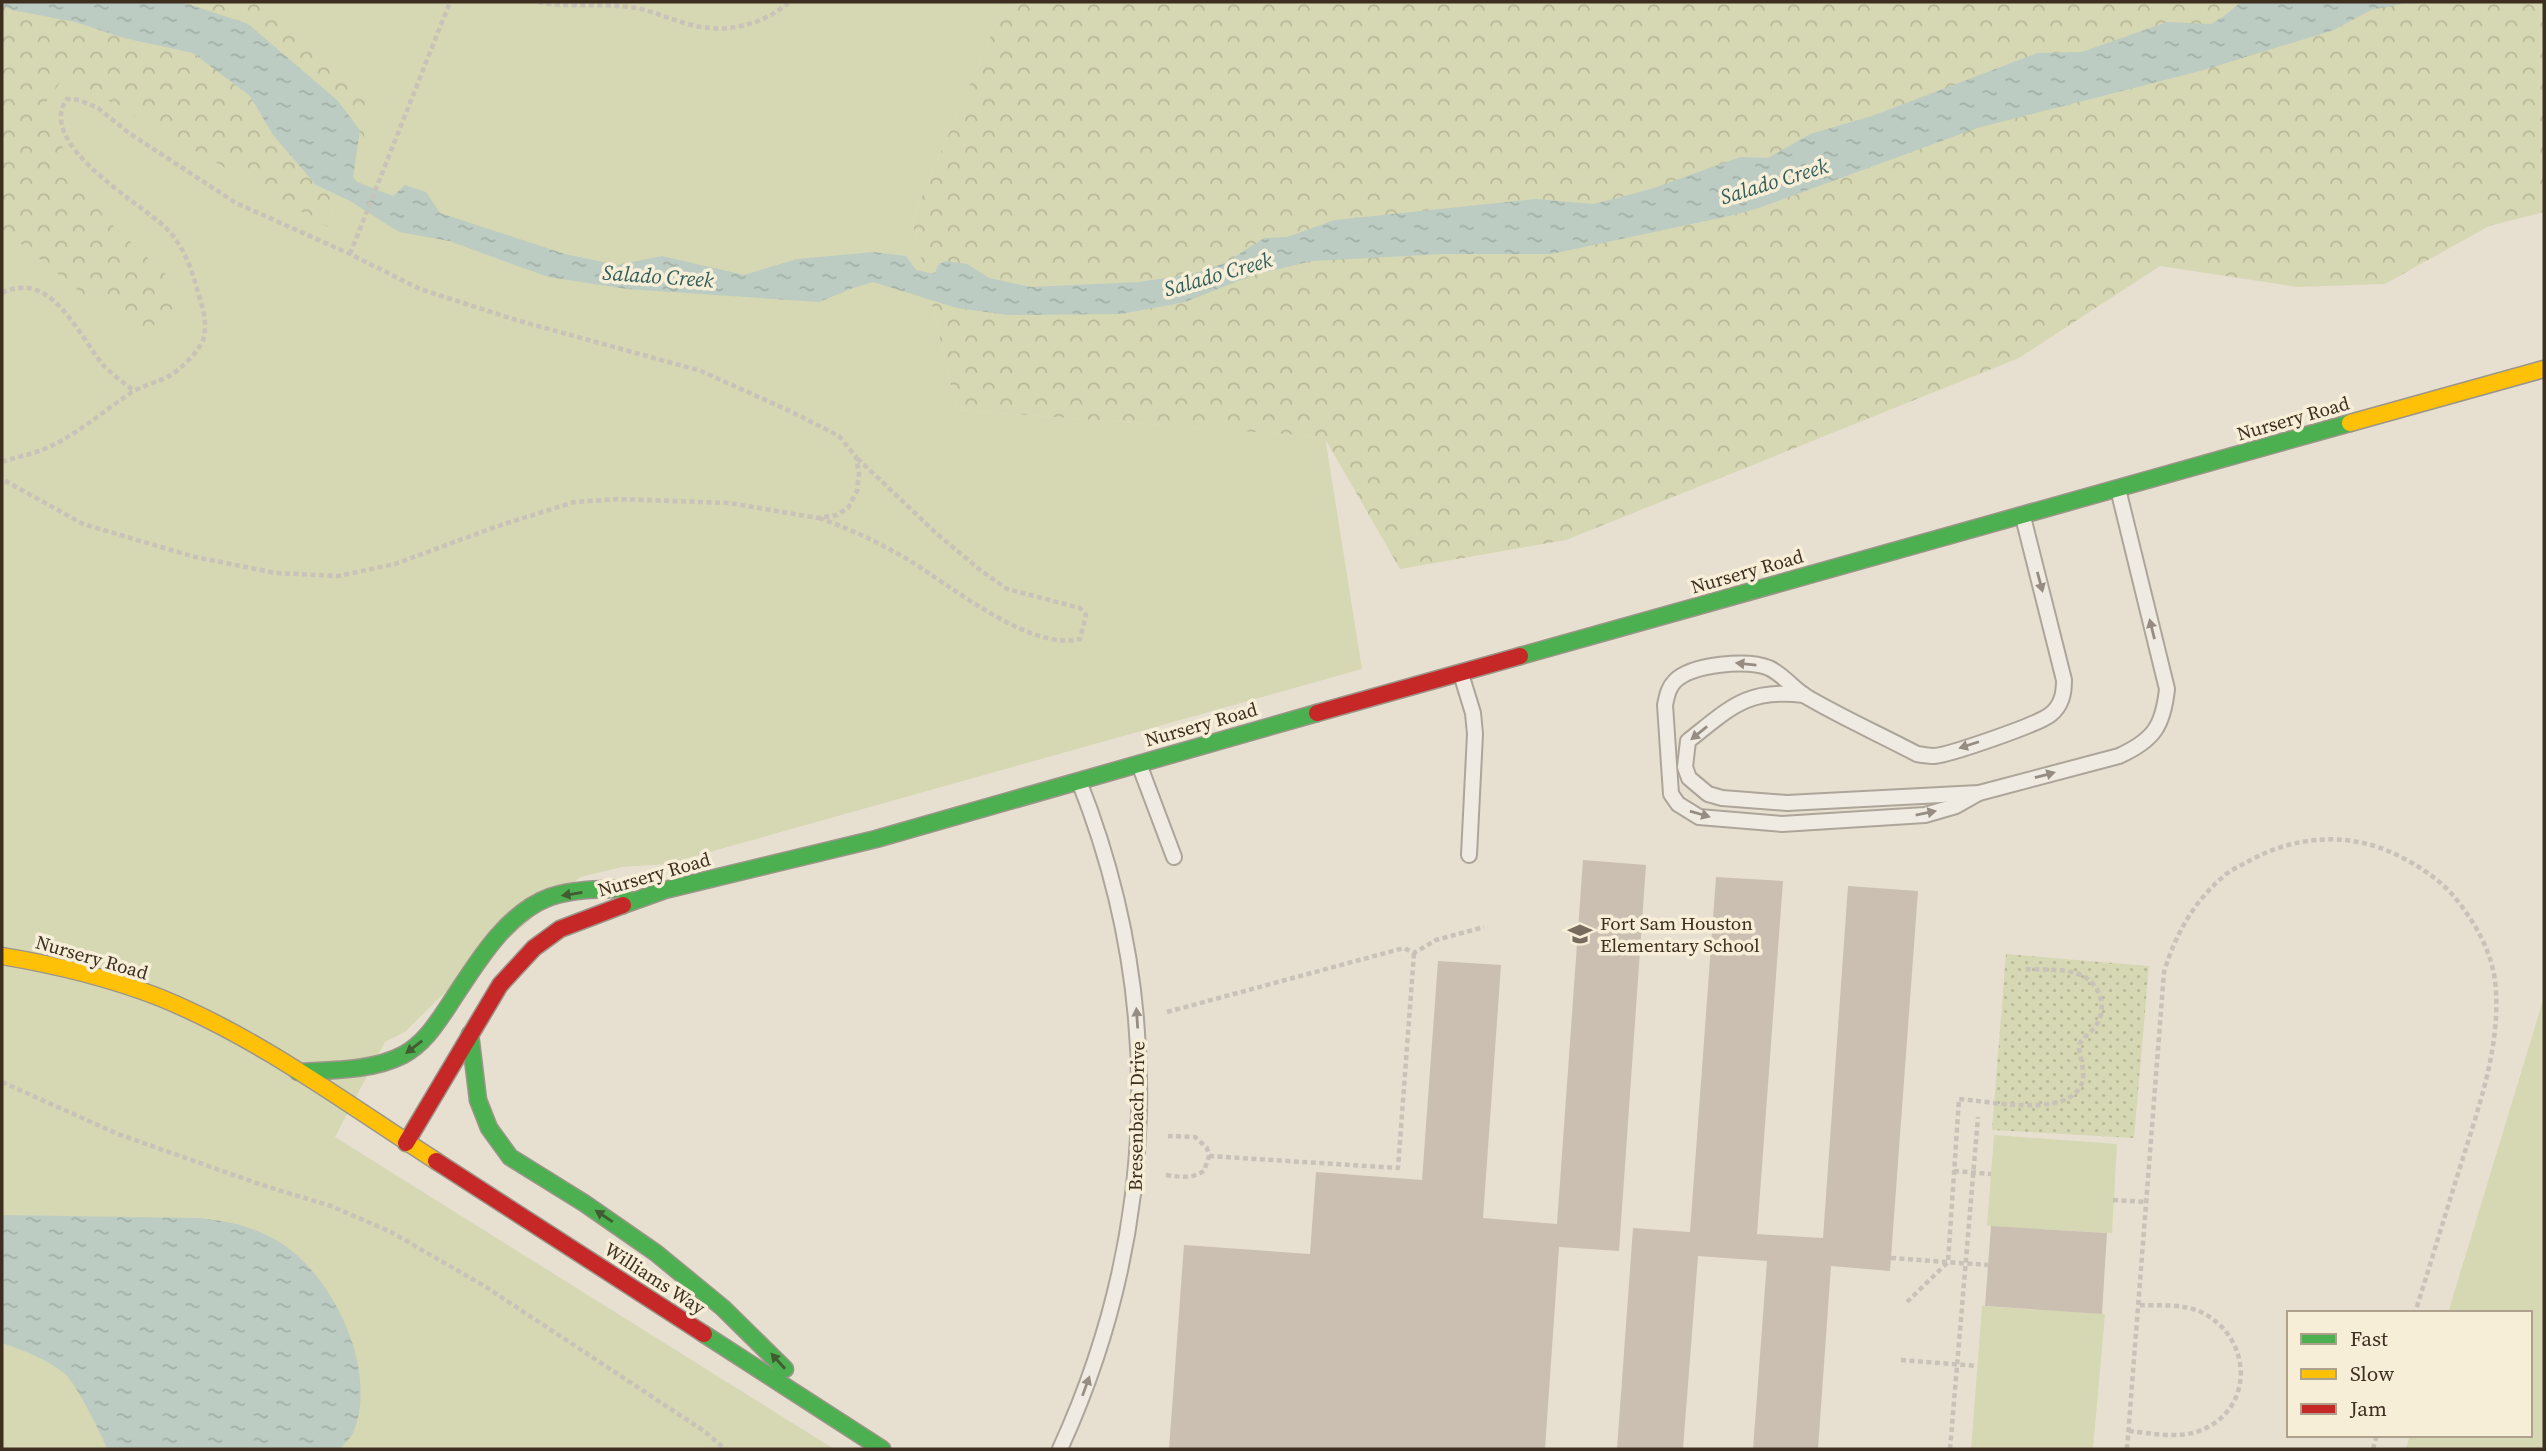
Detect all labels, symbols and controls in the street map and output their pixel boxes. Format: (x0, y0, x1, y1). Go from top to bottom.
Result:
water label: Salado Creek (1716, 151, 1832, 211)
water label: Salado Creek (1160, 245, 1276, 303)
water label: Salado Creek (601, 258, 715, 294)
street label: Nursery Road (2234, 389, 2352, 446)
street label: Nursery Road (1688, 542, 1806, 599)
one-way arrow (2036, 571, 2046, 592)
one-way arrow (2146, 618, 2157, 640)
one-way arrow (1735, 658, 1757, 669)
street label: Nursery Road (1142, 695, 1260, 752)
one-way arrow (1690, 725, 1708, 740)
one-way arrow (1958, 741, 1979, 751)
one-way arrow (2034, 769, 2056, 780)
one-way arrow (1915, 808, 1937, 819)
one-way arrow (1690, 810, 1711, 820)
street label: Nursery Road (595, 845, 713, 902)
one-way arrow (561, 889, 583, 900)
place label: Fort Sam Houston Elementary School (1600, 910, 1760, 958)
school or university icon: Fort Sam Houston Elementary School (1566, 920, 1594, 948)
street label: Nursery Road (33, 929, 151, 986)
one-way arrow (1131, 1007, 1142, 1029)
one-way arrow (406, 1039, 424, 1054)
street label: Bresenbach Drive (1122, 1041, 1150, 1191)
one-way arrow (594, 1210, 613, 1223)
street label: Williams Way (599, 1236, 711, 1320)
legend (2287, 1311, 2532, 1437)
text: Fast (2350, 1324, 2388, 1353)
one-way arrow (771, 1353, 787, 1370)
text: Slow (2350, 1359, 2394, 1388)
one-way arrow (1081, 1376, 1092, 1397)
text: Jam (2349, 1394, 2387, 1423)

